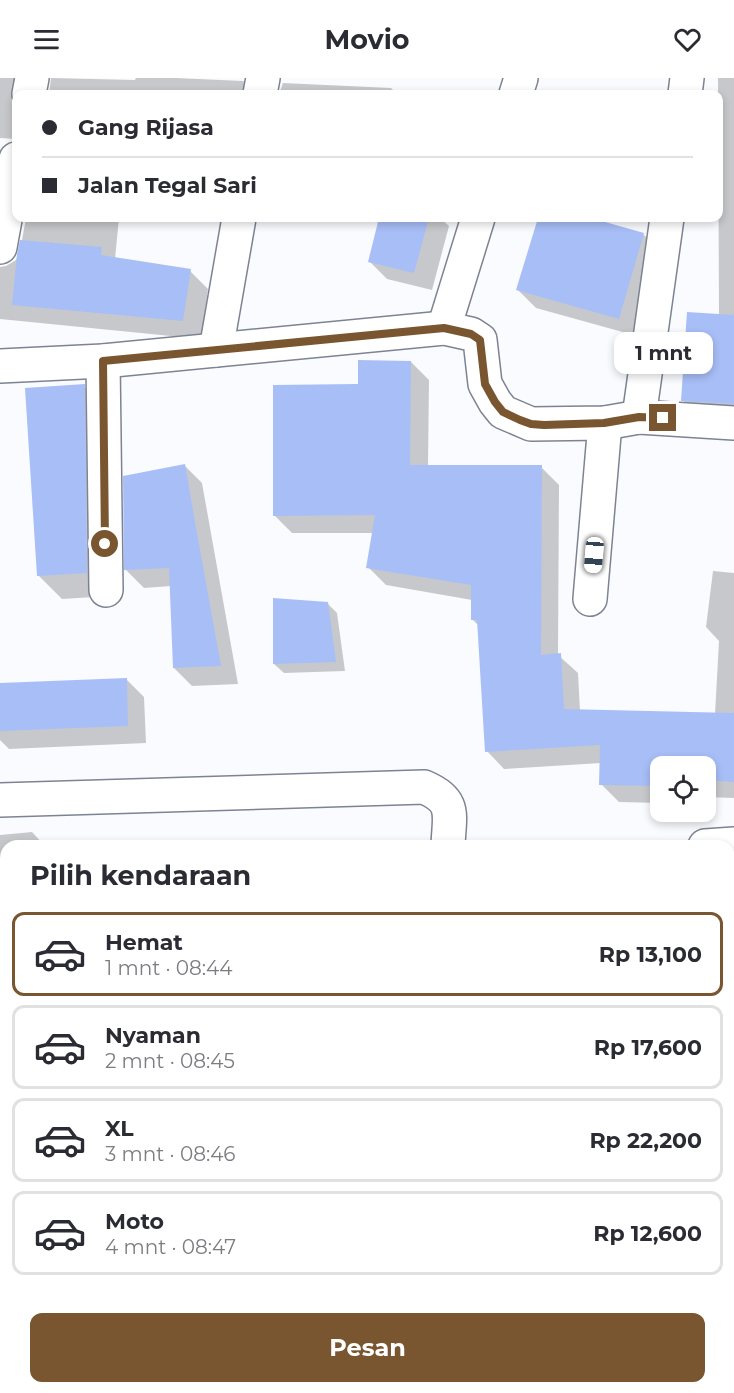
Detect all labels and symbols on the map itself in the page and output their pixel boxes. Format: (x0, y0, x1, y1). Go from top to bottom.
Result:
callout: 1 mnt (614, 331, 712, 373)
route end (649, 404, 676, 431)
route start (91, 530, 118, 557)
car (583, 536, 605, 574)

